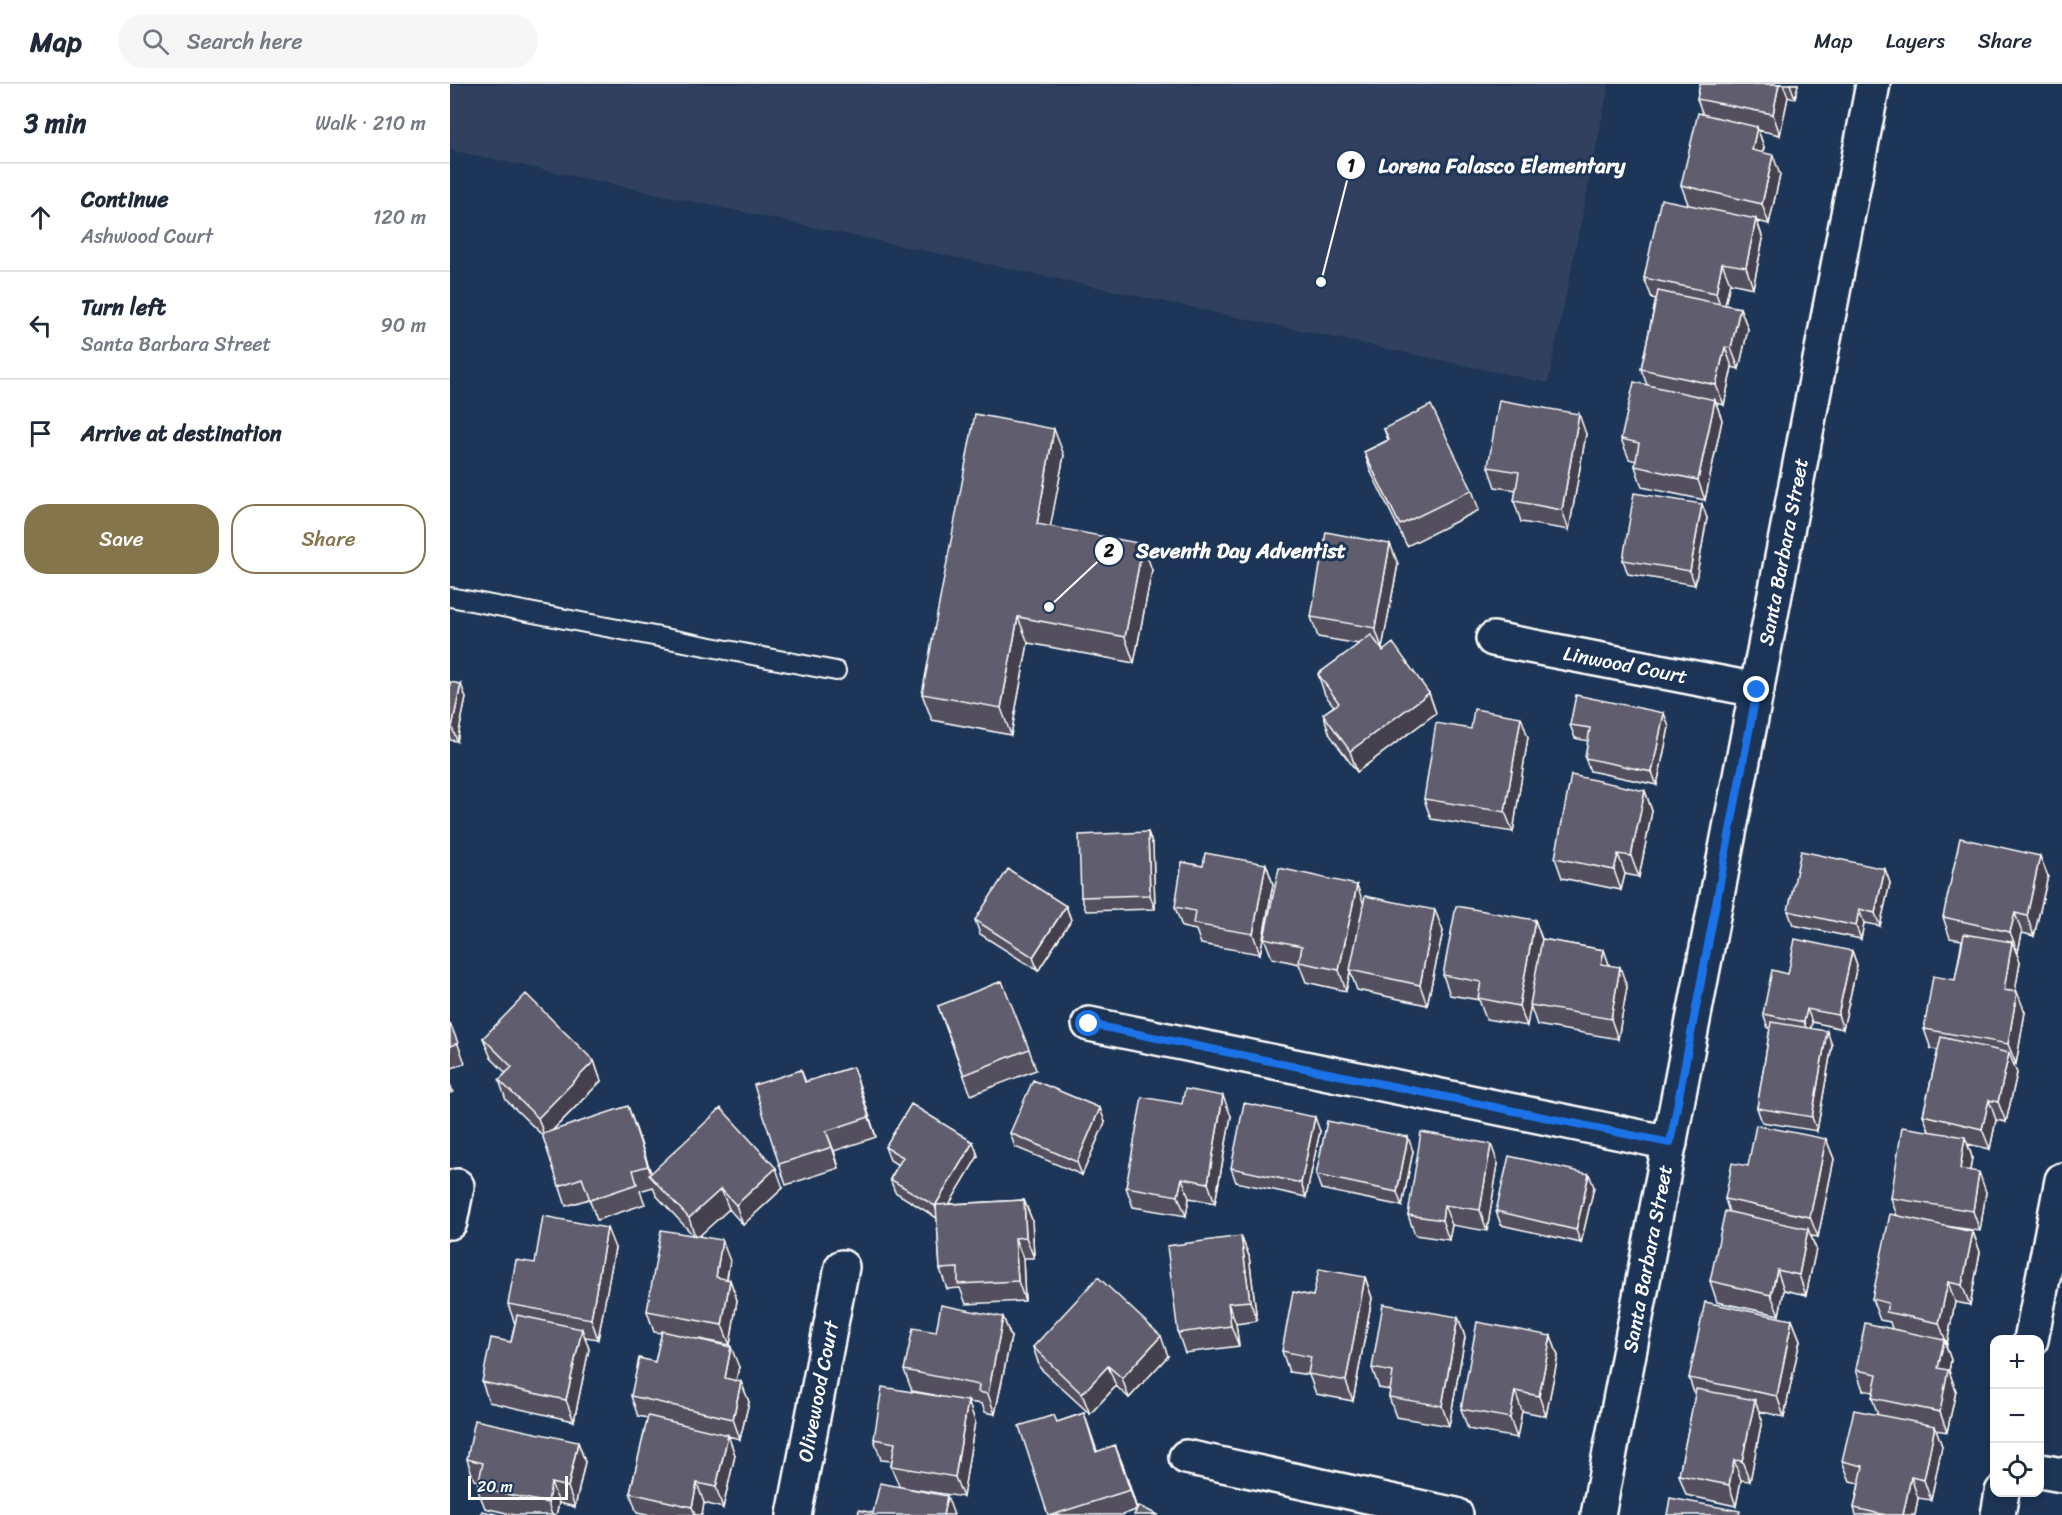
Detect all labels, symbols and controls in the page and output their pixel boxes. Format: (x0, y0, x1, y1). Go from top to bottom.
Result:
search box (118, 14, 538, 68)
text: Map (30, 17, 82, 66)
text: Search here (187, 22, 303, 61)
text: Map (1814, 22, 1853, 60)
text: Layers (1886, 22, 1945, 60)
text: Share (1978, 22, 2032, 60)
icon: search (139, 25, 172, 58)
text: 3 min (24, 100, 86, 146)
text: Walk · 210 m (315, 106, 426, 141)
callout: Lorena Falasco Elementary (1336, 146, 1638, 185)
text: Lorena Falasco Elementary (1379, 147, 1626, 185)
text: 1 (1347, 150, 1355, 182)
text: Continue (81, 180, 169, 219)
text: 120 m (373, 200, 426, 235)
icon: ahead (24, 201, 57, 234)
text: Ashwood Court (81, 219, 213, 254)
text: Turn left (81, 288, 166, 327)
text: 90 m (381, 308, 426, 343)
icon: left (24, 309, 57, 342)
text: Santa Barbara Street (81, 327, 271, 362)
text: Arrive at destination (81, 414, 282, 453)
icon: arrive (24, 417, 57, 450)
street label: Santa Barbara Street (1748, 455, 1818, 648)
button: Save (24, 504, 219, 574)
button: Share (231, 504, 426, 574)
callout: Seventh Day Adventist (1094, 531, 1358, 570)
text: Seventh Day Adventist (1135, 532, 1347, 570)
text: 2 (1103, 535, 1115, 567)
street label: Linwood Court (1561, 636, 1691, 694)
route end (1743, 676, 1769, 702)
route start (1075, 1010, 1101, 1036)
street label: Santa Barbara Street (1612, 1162, 1682, 1356)
street label: Olivewood Court (787, 1317, 849, 1465)
map controls (1990, 1335, 2044, 1497)
button: + (1990, 1335, 2044, 1389)
button: − (1990, 1389, 2044, 1443)
button: locate (1990, 1443, 2044, 1497)
text: 20 m (477, 1472, 513, 1501)
scale bar (468, 1473, 568, 1500)

